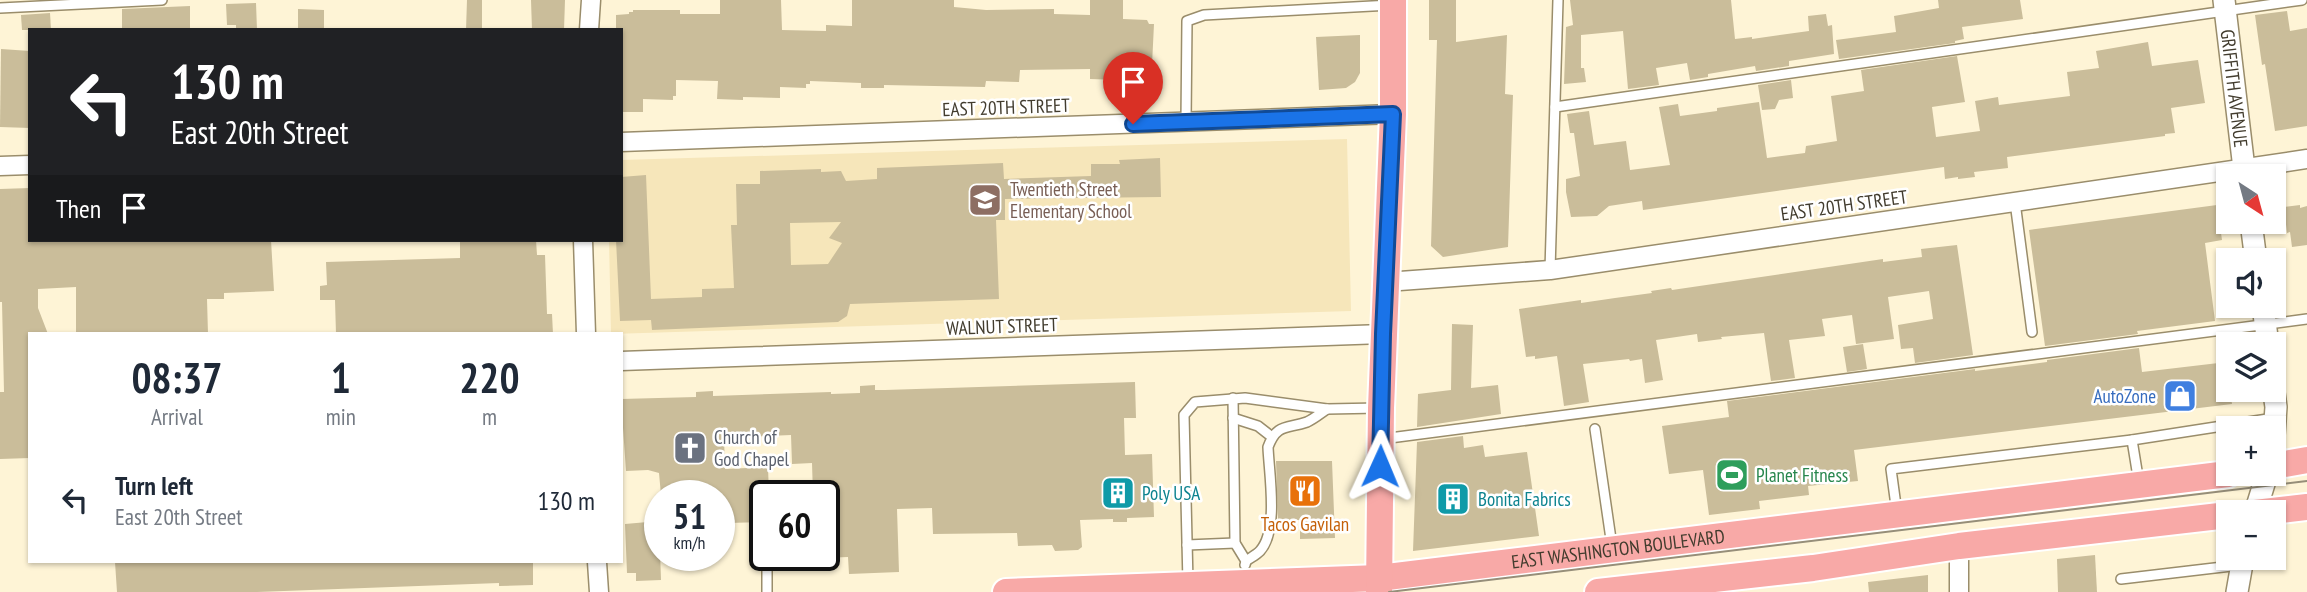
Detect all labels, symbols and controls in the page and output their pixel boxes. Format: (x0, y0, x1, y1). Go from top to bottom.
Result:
street label: GRIFFITH AVENUE (2216, 28, 2253, 149)
text: 130 m (171, 49, 284, 113)
pin (1103, 52, 1163, 124)
icon: left (56, 56, 147, 147)
icon: arrive (1114, 63, 1152, 101)
street label: EAST 20TH STREET (942, 93, 1071, 121)
text: East 20th Street (171, 111, 349, 153)
north arrow (2216, 164, 2286, 234)
map controls (2216, 164, 2286, 570)
place label: Twentieth Street Elementary School (1010, 177, 1132, 223)
school or university icon: Twentieth Street Elementary School (966, 181, 1004, 219)
street label: EAST 20TH STREET (1779, 184, 1909, 226)
icon: arrive (115, 189, 153, 227)
text: Then (56, 192, 101, 225)
button: sound (2216, 248, 2286, 318)
street label: WALNUT STREET (946, 312, 1059, 340)
button: layers (2216, 332, 2286, 402)
text: 08:37 (131, 350, 222, 405)
text: 1 (331, 350, 351, 405)
text: 220 (459, 350, 520, 405)
shop icon: AutoZone (2161, 377, 2199, 415)
place label: AutoZone (2093, 384, 2156, 408)
text: Arrival (151, 402, 203, 431)
text: min (326, 402, 356, 431)
text: m (482, 402, 497, 431)
button: + (2216, 416, 2286, 486)
place label: Church of God Chapel (714, 425, 790, 471)
church icon: Church of God Chapel (671, 429, 709, 467)
position arrow (1343, 429, 1417, 503)
sports icon: Planet Fitness (1713, 456, 1751, 494)
place label: Planet Fitness (1756, 463, 1848, 487)
text: Turn left (115, 469, 193, 502)
restaurant icon: Tacos Gavilan (1286, 472, 1324, 510)
building icon: Poly USA (1099, 474, 1137, 512)
speed limit sign: 60 (749, 480, 840, 571)
building icon: Bonita Fabrics (1434, 480, 1472, 518)
icon: left (56, 481, 94, 519)
place label: Poly USA (1142, 481, 1200, 505)
text: 130 m (537, 484, 595, 517)
place label: Bonita Fabrics (1478, 487, 1571, 511)
text: 51 (673, 493, 706, 539)
button: − (2216, 500, 2286, 570)
text: East 20th Street (115, 502, 243, 531)
place label: Tacos Gavilan (1261, 512, 1349, 536)
street label: EAST WASHINGTON BOULEVARD (1510, 524, 1726, 574)
text: km/h (674, 531, 705, 554)

